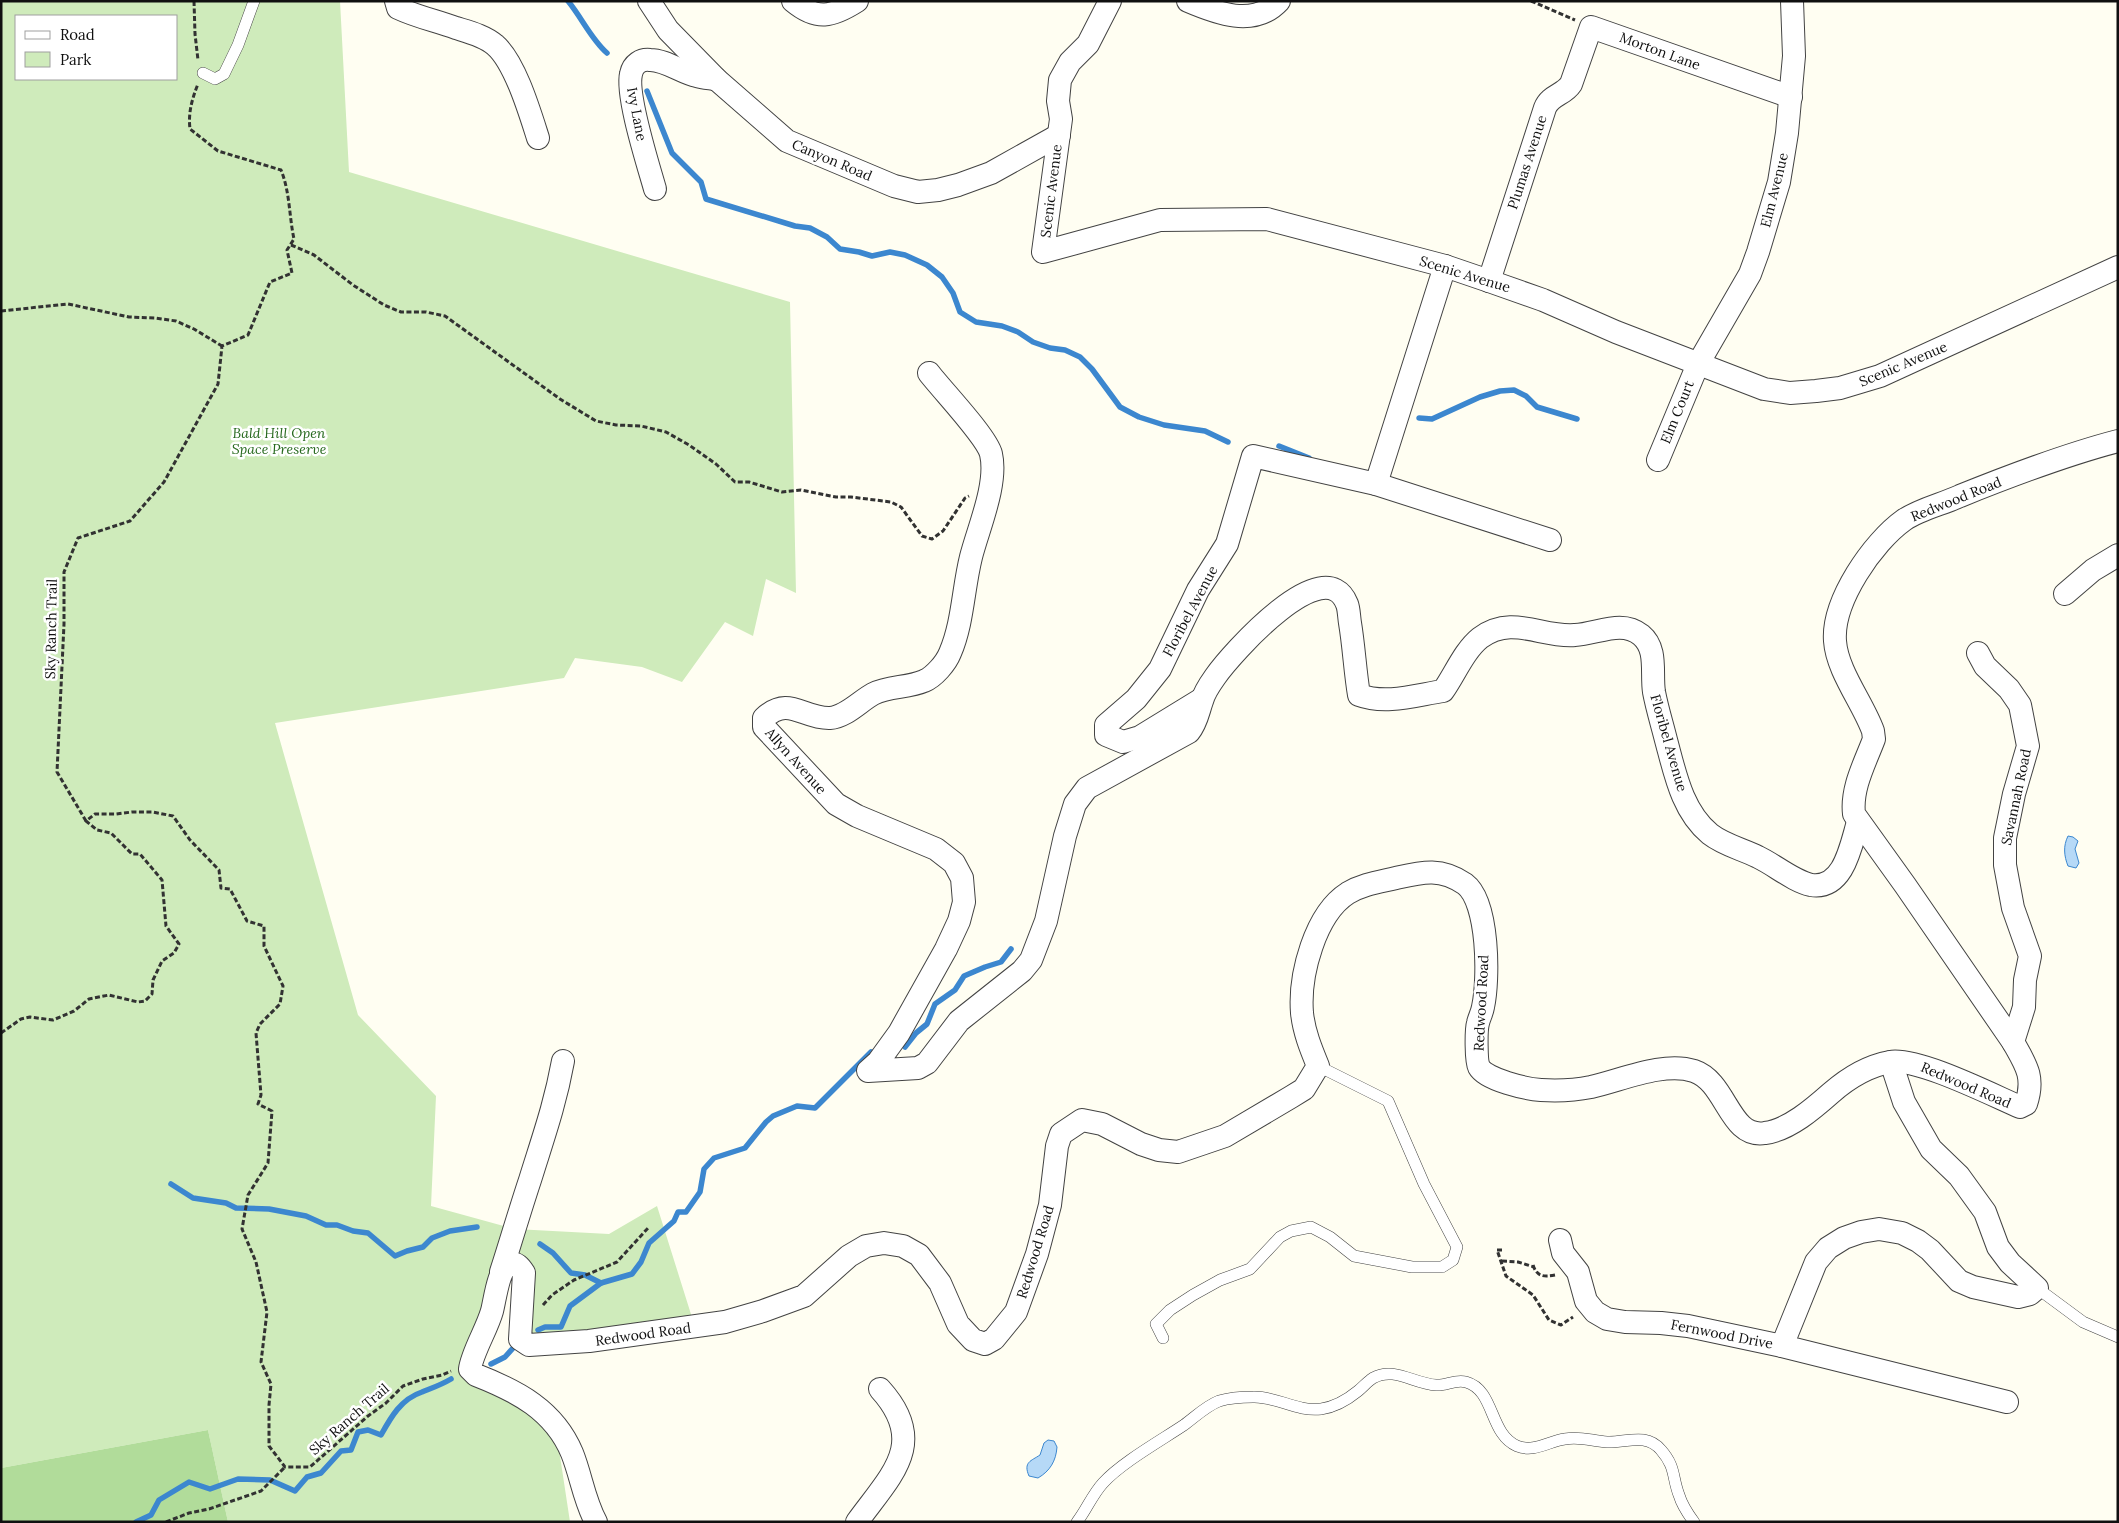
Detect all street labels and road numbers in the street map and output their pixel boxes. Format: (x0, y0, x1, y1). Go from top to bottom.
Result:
street label: Morton Lane (1617, 28, 1703, 74)
street label: Ivy Lane (623, 86, 651, 143)
street label: Plumas Avenue (1503, 112, 1551, 211)
street label: Canyon Road (789, 135, 875, 185)
street label: Scenic Avenue (1036, 143, 1066, 239)
street label: Elm Avenue (1756, 150, 1792, 229)
street label: Scenic Avenue (1417, 252, 1513, 296)
street label: Scenic Avenue (1856, 337, 1950, 391)
street label: Elm Court (1656, 377, 1698, 446)
street label: Redwood Road (1908, 473, 2004, 525)
street label: Floribel Avenue (1158, 562, 1222, 660)
street label: Sky Ranch Trail (41, 579, 61, 679)
street label: Floribel Avenue (1647, 692, 1692, 794)
street label: Allyn Avenue (761, 723, 831, 798)
street label: Savannah Road (1997, 747, 2035, 847)
street label: Redwood Road (1469, 954, 1493, 1052)
street label: Redwood Road (1918, 1058, 2014, 1112)
street label: Redwood Road (1012, 1203, 1058, 1301)
street label: Fernwood Drive (1669, 1315, 1775, 1353)
street label: Redwood Road (594, 1318, 692, 1350)
street label: Sky Ranch Trail (305, 1379, 393, 1459)

